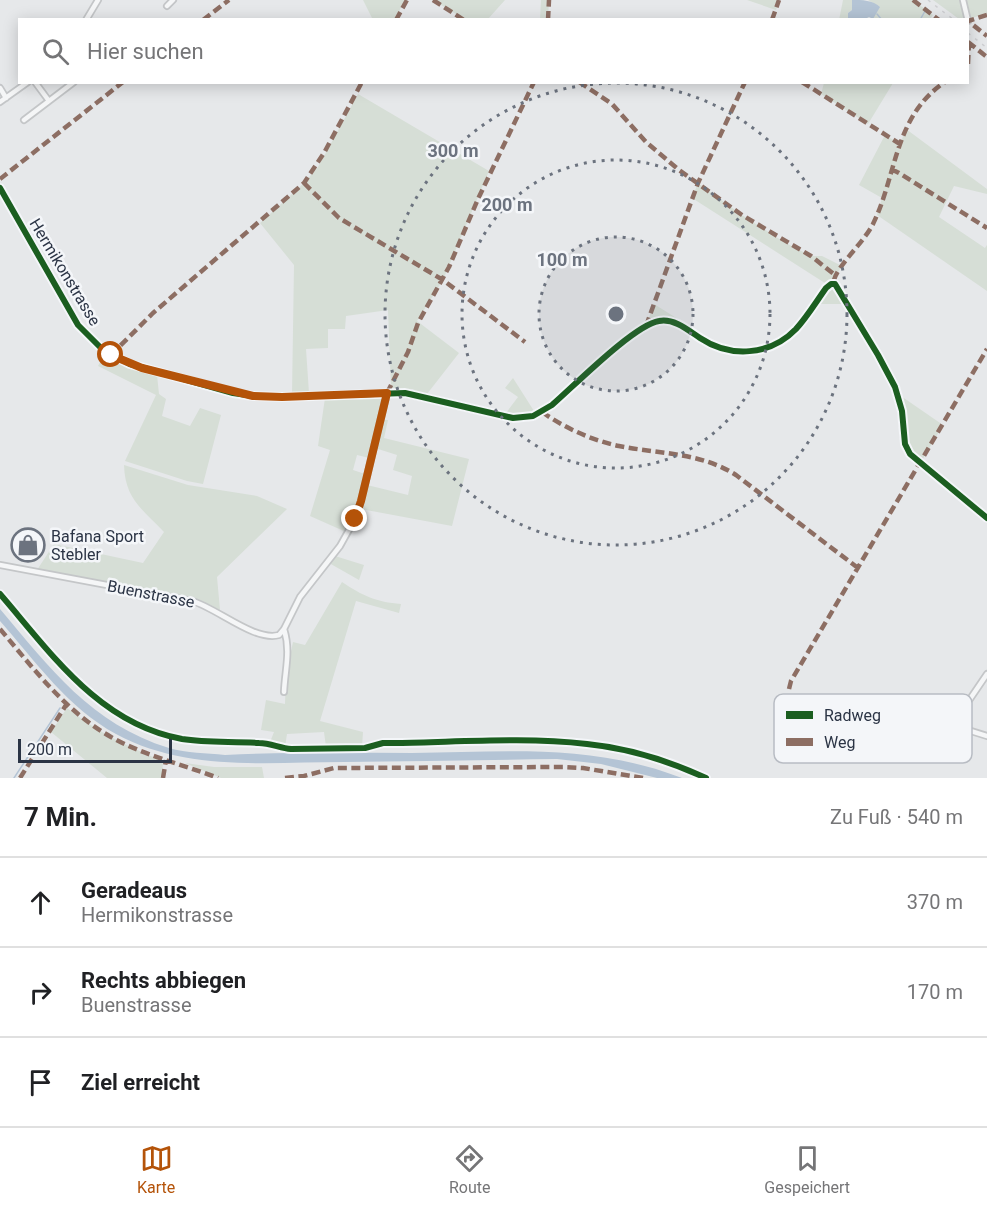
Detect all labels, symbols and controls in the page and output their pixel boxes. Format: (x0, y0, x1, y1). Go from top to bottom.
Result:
search box (18, 18, 969, 84)
icon: search (39, 35, 72, 68)
text: Hier suchen (87, 39, 204, 64)
text: 300 m (427, 140, 479, 161)
text: 200 m (481, 194, 533, 215)
street label: Hermikonstrasse (26, 215, 104, 329)
text: 100 m (536, 249, 588, 270)
centre of rings (606, 304, 626, 324)
route start (97, 341, 123, 367)
route end (341, 505, 367, 531)
shop icon: Bafana Sport Stebler (10, 527, 46, 563)
place label: Bafana Sport Stebler (51, 527, 144, 564)
street label: Buenstrasse (106, 576, 196, 612)
legend (774, 694, 972, 763)
text: Radweg (824, 706, 881, 725)
text: Weg (824, 733, 855, 752)
scale bar (18, 736, 172, 764)
text: 200 m (27, 740, 72, 759)
text: 7 Min. (24, 802, 97, 832)
text: Zu Fuß · 540 m (830, 805, 963, 829)
text: Geradeaus (81, 878, 187, 903)
icon: ahead (24, 886, 57, 919)
text: 370 m (907, 890, 963, 914)
text: Hermikonstrasse (81, 903, 233, 927)
text: Rechts abbiegen (81, 968, 246, 993)
icon: right (24, 976, 57, 1009)
text: 170 m (907, 980, 963, 1004)
text: Buenstrasse (81, 993, 192, 1017)
icon: arrive (24, 1066, 57, 1099)
text: Ziel erreicht (81, 1070, 200, 1095)
tab: Karte (137, 1142, 175, 1197)
tab: Route (449, 1142, 491, 1197)
tab: Gespeichert (764, 1142, 850, 1197)

